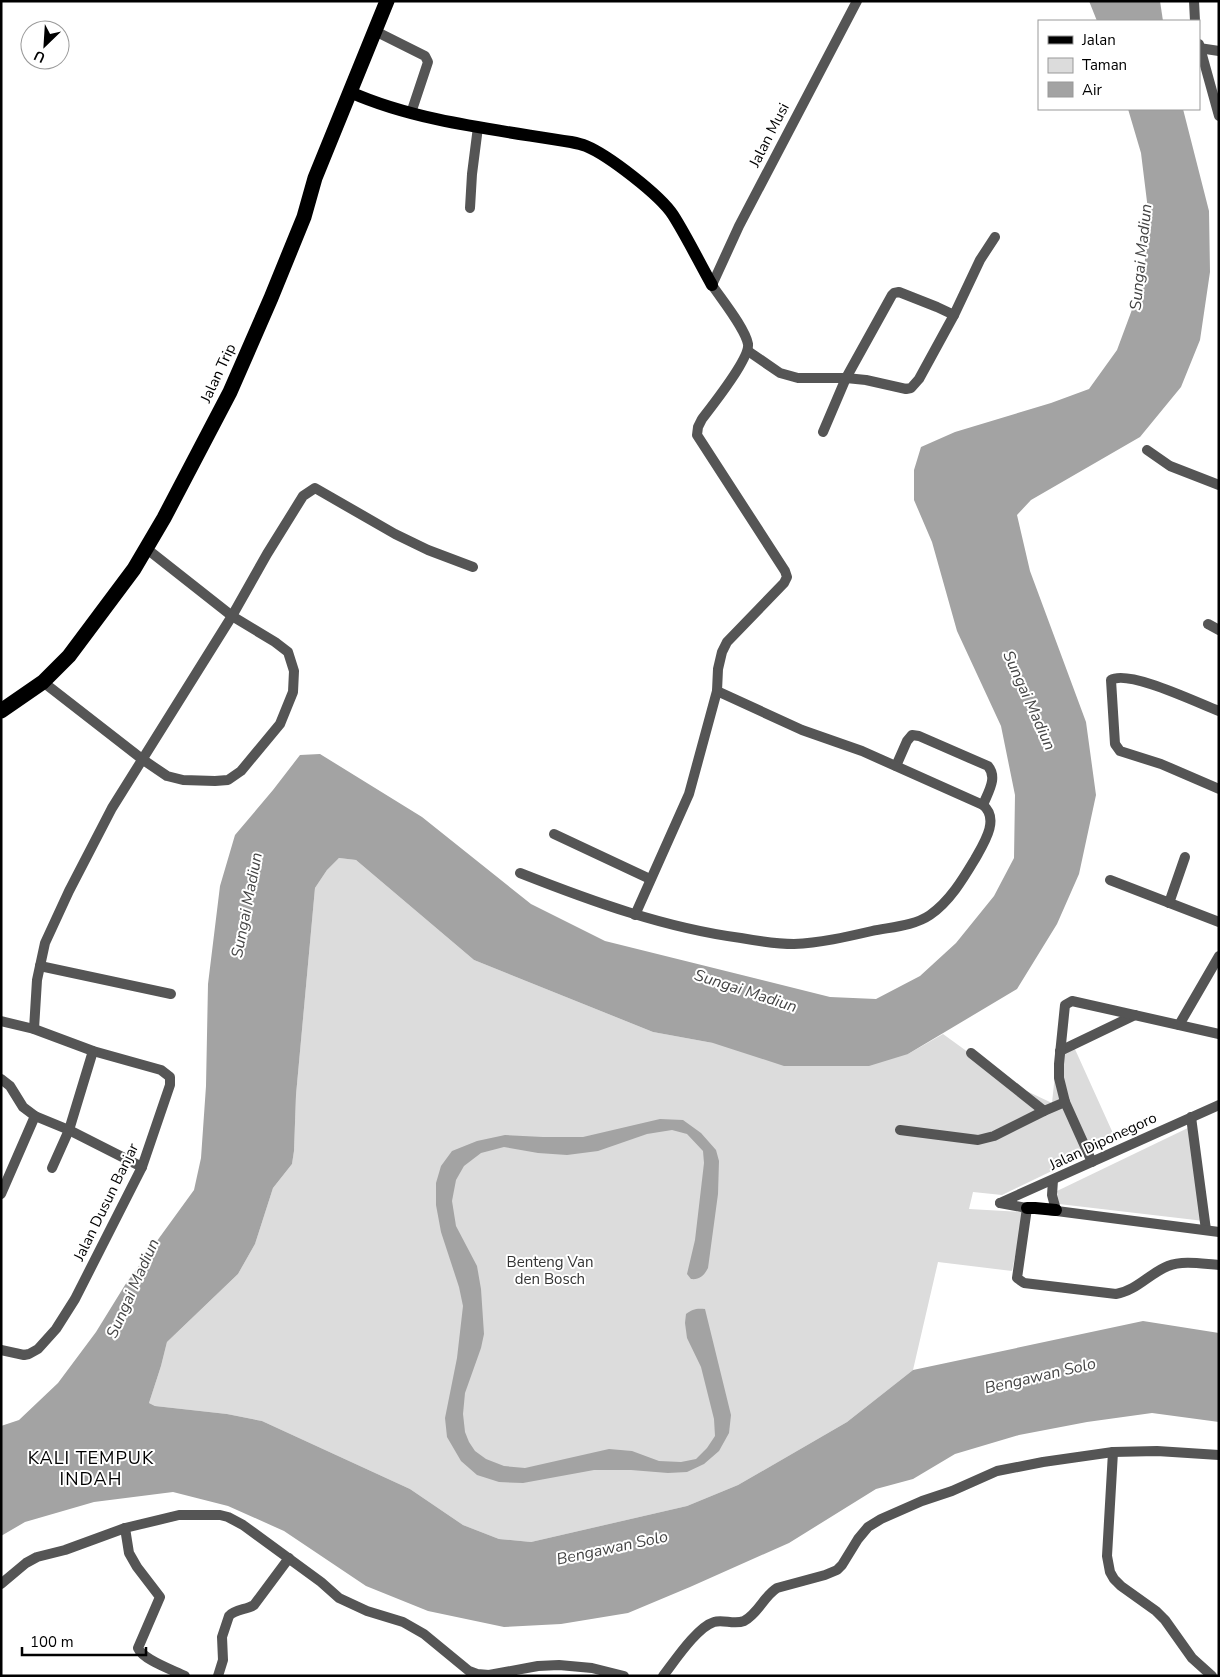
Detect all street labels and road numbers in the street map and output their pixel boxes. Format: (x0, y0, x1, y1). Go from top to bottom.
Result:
street label: Jalan Musi (744, 99, 794, 171)
street label: Jalan Trip (195, 340, 240, 407)
street label: Jalan Diponegoro (1045, 1107, 1160, 1175)
street label: Jalan Dusun Banjar (68, 1139, 143, 1265)

